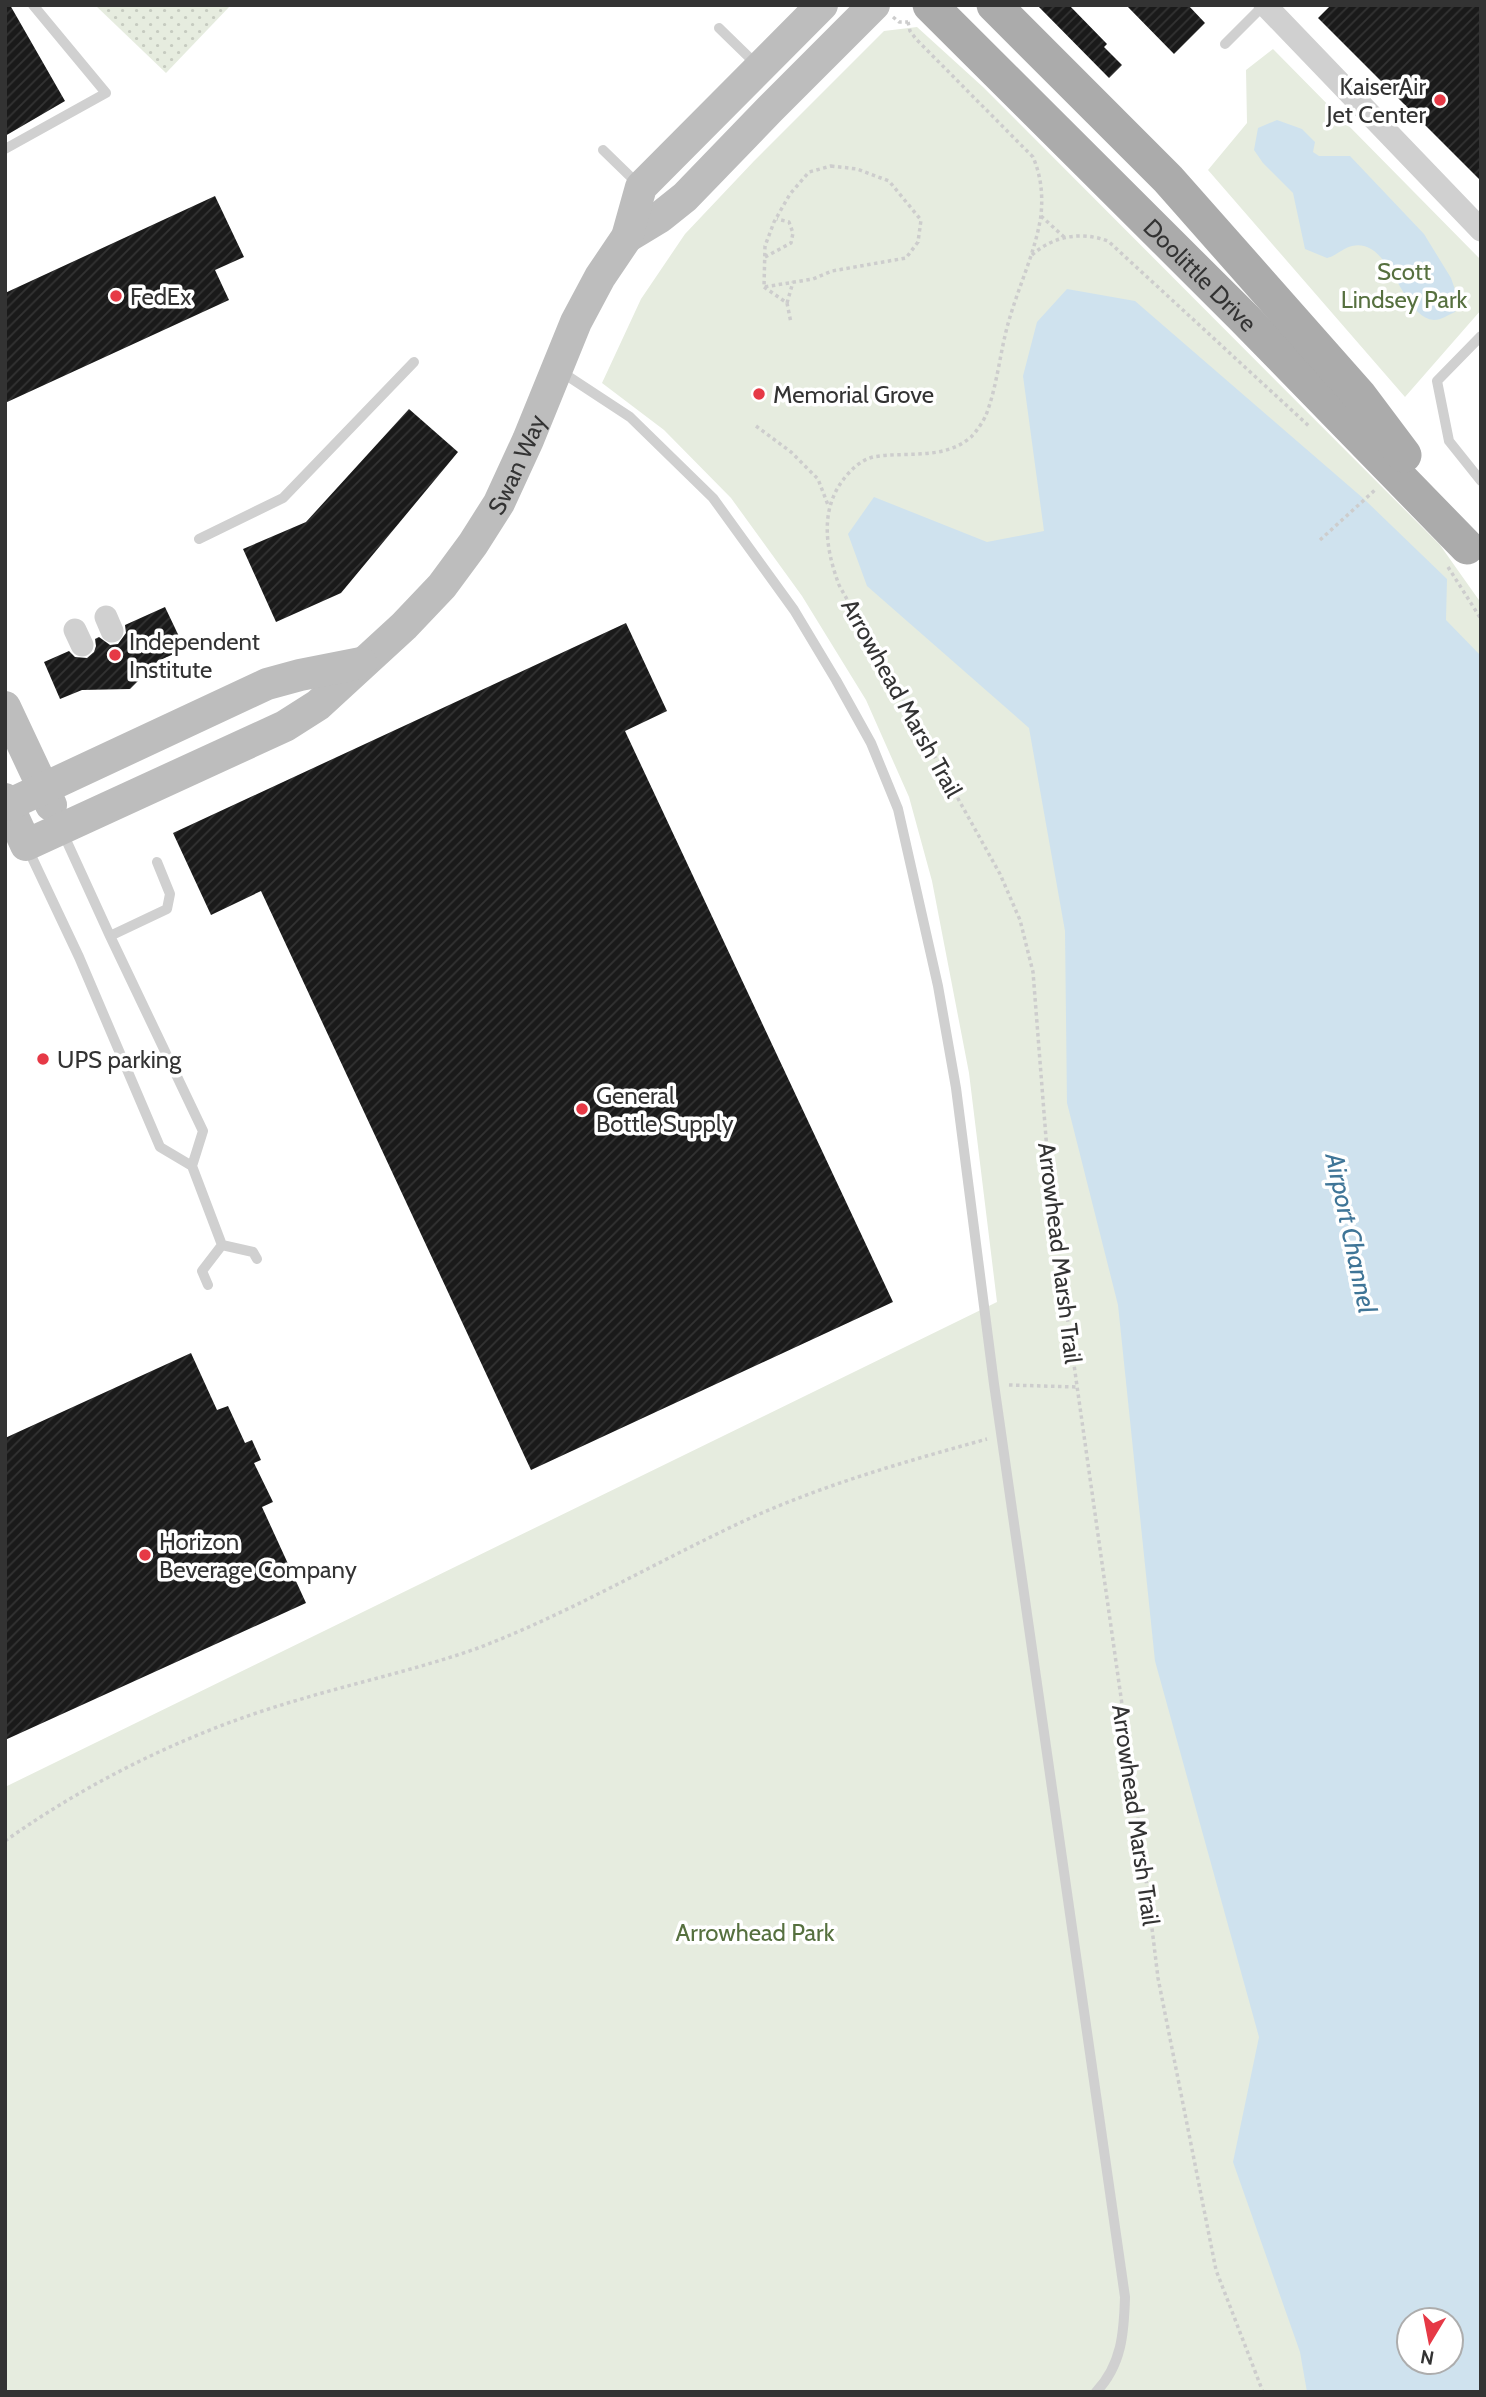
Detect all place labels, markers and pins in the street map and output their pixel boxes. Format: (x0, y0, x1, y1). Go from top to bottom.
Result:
place label: KaiserAir Jet Center (1326, 72, 1426, 129)
marker: KaiserAir Jet Center (1432, 92, 1448, 108)
place label: FedEx (130, 282, 192, 311)
marker: FedEx (108, 288, 124, 304)
place label: Memorial Grove (773, 380, 934, 409)
marker: Memorial Grove (751, 386, 767, 402)
place label: Independent Institute (129, 627, 260, 684)
marker: Independent Institute (107, 647, 123, 663)
place label: UPS parking (57, 1045, 182, 1074)
marker: UPS parking (35, 1051, 51, 1067)
place label: General Bottle Supply (596, 1081, 734, 1138)
marker: General Bottle Supply (574, 1101, 590, 1117)
place label: Horizon Beverage Company (159, 1527, 357, 1584)
marker: Horizon Beverage Company (137, 1547, 153, 1563)

